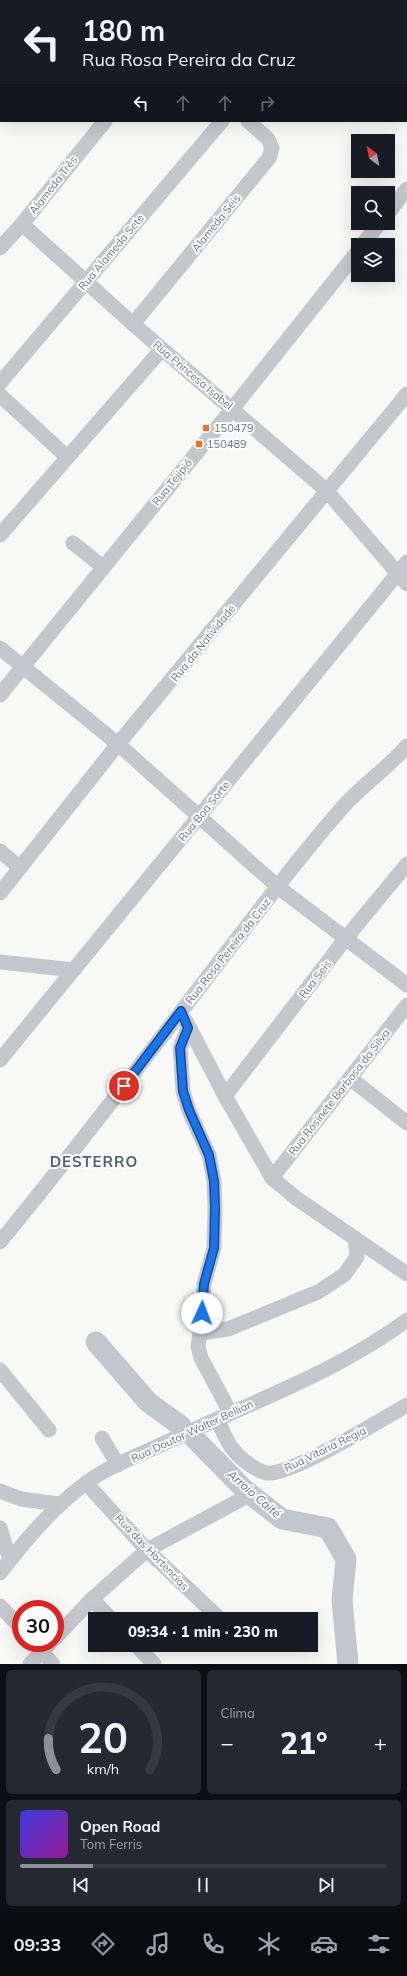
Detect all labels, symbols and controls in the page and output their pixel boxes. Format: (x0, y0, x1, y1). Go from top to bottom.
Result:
text: 180 m (82, 13, 165, 48)
icon: left (16, 16, 68, 68)
text: Rua Rosa Pereira da Cruz (82, 48, 296, 71)
icon: left (130, 92, 152, 114)
icon: ahead (172, 92, 194, 114)
icon: ahead (214, 92, 236, 114)
icon: right (256, 92, 278, 114)
north arrow (351, 134, 395, 178)
map controls (351, 134, 395, 282)
street label: Alameda Três (26, 153, 80, 217)
button: search (351, 186, 395, 230)
street label: Alameda Seis (189, 191, 243, 255)
street label: Rua Alameda Sete (75, 211, 147, 293)
button: layers (351, 238, 395, 282)
street label: Rua Princesa Isabel (150, 338, 236, 412)
place label: 150479 (214, 421, 254, 435)
marker: 150479 (201, 423, 211, 433)
place label: 150489 (207, 437, 247, 451)
marker: 150489 (194, 439, 204, 449)
street label: Rua Tejipió (149, 456, 195, 508)
street label: Rua da Natividade (168, 602, 238, 684)
street label: Rua Boa Sorte (175, 778, 233, 844)
street label: Rua Rosa Pereira da Cruz (182, 895, 274, 1007)
street label: Rua Seis (296, 957, 334, 1001)
street label: Rua Rosinete Barbosa da Silva (285, 1026, 393, 1158)
pin (107, 1069, 141, 1103)
icon: arrive (113, 1075, 135, 1097)
district label: DESTERRO (50, 1152, 138, 1171)
position arrow (181, 1292, 223, 1334)
street label: Rua Doutor Walter Bellian (129, 1397, 255, 1465)
street label: Rua Vitoria Regia (282, 1423, 368, 1475)
water label: Arroio Caité (224, 1466, 284, 1521)
street label: Rua das Hortencias (112, 1511, 192, 1593)
speed limit sign: 30 (12, 1600, 64, 1652)
text: 09:34 · 1 min · 230 m (128, 1622, 278, 1641)
text: Clima (221, 1705, 255, 1721)
text: 20 (78, 1711, 128, 1763)
text: 21° (280, 1724, 328, 1762)
text: − (221, 1729, 234, 1757)
text: + (374, 1729, 387, 1757)
text: km/h (87, 1760, 119, 1778)
text: Open Road (80, 1817, 160, 1836)
text: Tom Ferris (80, 1836, 142, 1852)
icon: previous (70, 1874, 92, 1896)
icon: pause (192, 1874, 214, 1896)
icon: next (315, 1874, 337, 1896)
icon: directions (89, 1930, 117, 1958)
icon: music (144, 1930, 172, 1958)
icon: phone (199, 1930, 227, 1958)
icon: climate (255, 1930, 283, 1958)
icon: car (310, 1930, 338, 1958)
icon: filters (365, 1930, 393, 1958)
text: 09:33 (14, 1933, 61, 1956)

